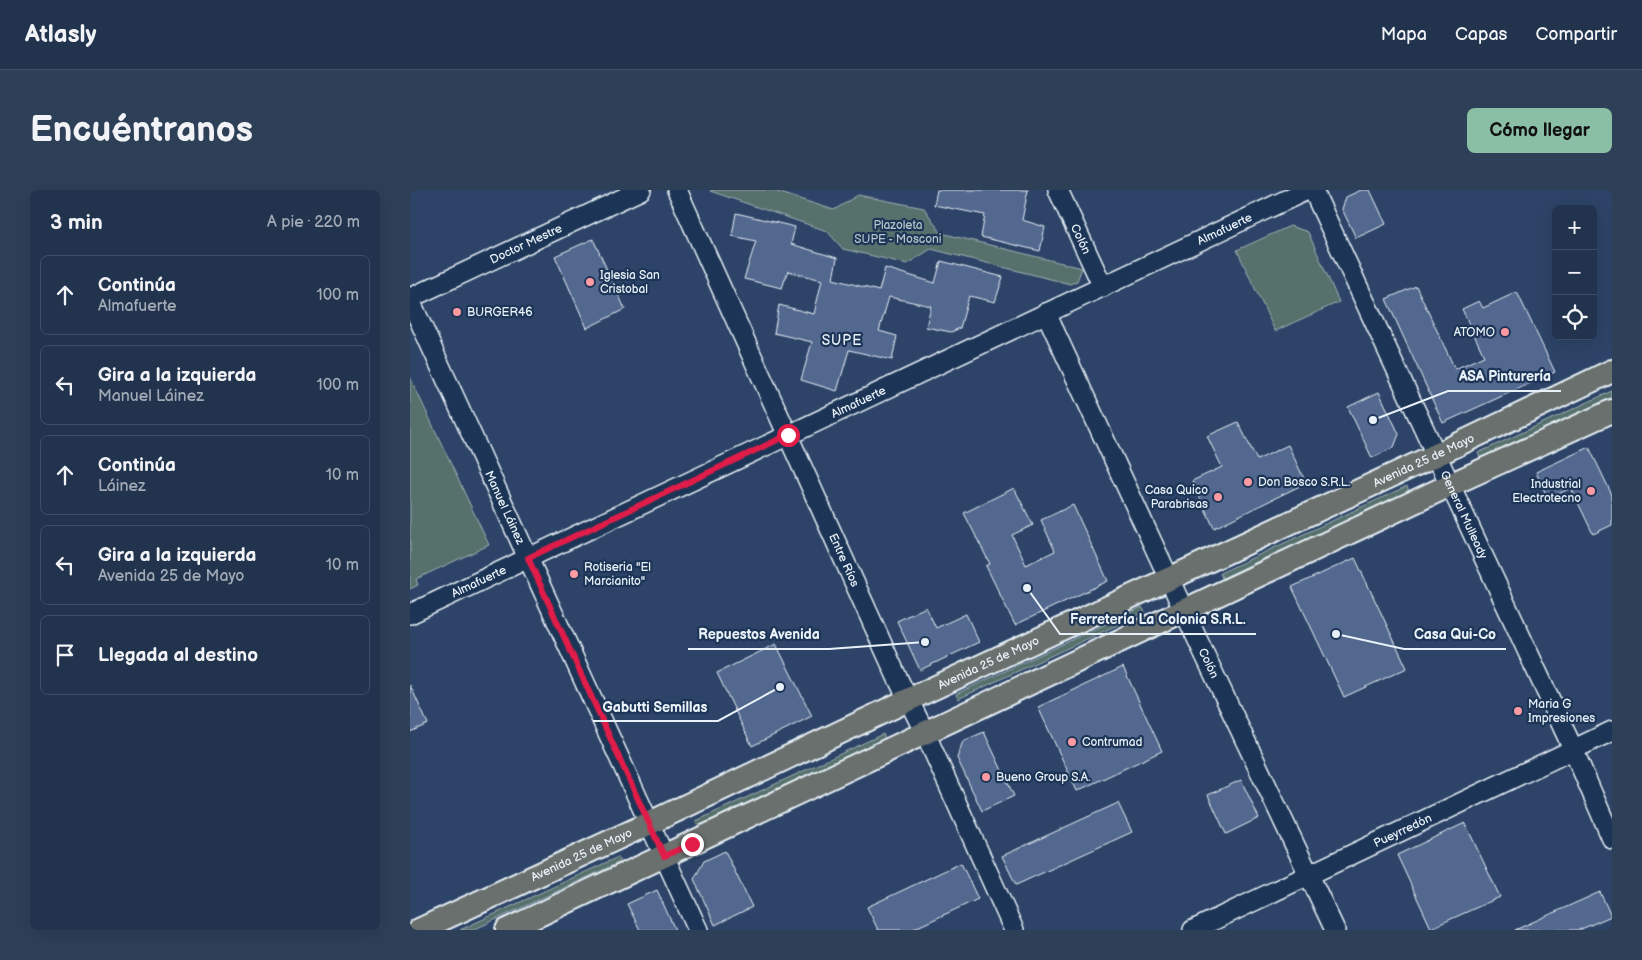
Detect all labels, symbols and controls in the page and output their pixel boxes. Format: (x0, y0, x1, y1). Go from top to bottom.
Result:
text: Atlasly (25, 20, 96, 49)
text: Mapa (1381, 24, 1427, 45)
text: Capas (1455, 24, 1508, 45)
text: Compartir (1536, 24, 1617, 45)
button: Cómo llegar (1467, 108, 1612, 153)
text: Encuéntranos (30, 109, 253, 152)
map controls (1552, 205, 1597, 340)
button: + (1552, 205, 1597, 250)
text: 3 min (50, 210, 103, 235)
street label: Almafuerte (1195, 210, 1255, 249)
text: A pie · 220 m (267, 213, 360, 232)
park label: Plazoleta SUPE - Mosconi (854, 218, 942, 247)
street label: Doctor Mestre (488, 221, 565, 268)
street label: Colón (1067, 222, 1094, 257)
button: − (1552, 250, 1597, 295)
place label: Iglesia San Cristobal (600, 268, 660, 297)
text: Continúa (98, 274, 176, 297)
marker: Iglesia San Cristobal (584, 276, 596, 288)
icon: ahead (51, 281, 79, 309)
text: 100 m (316, 286, 359, 305)
button: locate (1552, 295, 1597, 340)
text: Almafuerte (98, 297, 177, 316)
place label: BURGER46 (467, 305, 533, 320)
marker: BURGER46 (451, 306, 463, 318)
place label: ATOMO (1454, 325, 1495, 340)
marker: ATOMO (1499, 326, 1511, 338)
district label: SUPE (822, 332, 862, 349)
callout: ASA Pinturería (1448, 362, 1561, 391)
text: Gira a la izquierda (98, 364, 256, 387)
text: ASA Pinturería (1458, 368, 1551, 385)
icon: left (51, 371, 79, 399)
text: 100 m (316, 376, 359, 395)
street label: Almafuerte (829, 383, 889, 422)
text: Manuel Láinez (98, 387, 204, 406)
route start (777, 424, 800, 447)
street label: Avenida 25 de Mayo (1371, 431, 1477, 491)
text: Continúa (98, 454, 176, 477)
icon: ahead (51, 461, 79, 489)
text: 10 m (326, 466, 359, 485)
street label: Manuel Láinez (481, 468, 528, 547)
street label: General Mulleady (1437, 468, 1491, 562)
place label: Don Bosco S.R.L. (1258, 475, 1350, 490)
marker: Don Bosco S.R.L. (1242, 476, 1254, 488)
text: Láinez (98, 477, 146, 496)
place label: Industrial Electrotecno (1512, 477, 1581, 506)
place label: Casa Quico Parabrisas (1145, 483, 1208, 512)
marker: Industrial Electrotecno (1585, 485, 1597, 497)
marker: Casa Quico Parabrisas (1212, 491, 1224, 503)
street label: Entre Ríos (825, 531, 862, 589)
text: Gira a la izquierda (98, 544, 256, 567)
icon: left (51, 551, 79, 579)
text: 10 m (326, 556, 359, 575)
place label: Rotiseria "El Marcianito" (584, 560, 651, 589)
street label: Almafuerte (449, 563, 509, 601)
text: Avenida 25 de Mayo (98, 567, 244, 586)
marker: Rotiseria "El Marcianito" (568, 568, 580, 580)
callout: Ferretería La Colonia S.R.L. (1060, 605, 1256, 634)
text: Ferretería La Colonia S.R.L. (1070, 611, 1246, 628)
callout: Repuestos Avenida (688, 620, 829, 649)
callout: Casa Qui-Co (1404, 620, 1506, 649)
text: Repuestos Avenida (698, 626, 820, 643)
text: Casa Qui-Co (1414, 626, 1496, 643)
street label: Avenida 25 de Mayo (936, 633, 1042, 693)
icon: arrive (51, 641, 79, 669)
text: Llegada al destino (98, 644, 258, 667)
street label: Colón (1195, 646, 1222, 681)
callout: Gabutti Semillas (593, 692, 718, 721)
place label: Maria G Impresiones (1528, 697, 1595, 726)
text: Gabutti Semillas (603, 699, 708, 716)
marker: Maria G Impresiones (1512, 705, 1524, 717)
place label: Contrumad (1082, 735, 1143, 750)
marker: Contrumad (1066, 736, 1078, 748)
place label: Bueno Group S.A. (996, 770, 1090, 785)
marker: Bueno Group S.A. (980, 771, 992, 783)
street label: Pueyrredón (1371, 811, 1435, 851)
street label: Avenida 25 de Mayo (529, 825, 635, 885)
route end (681, 833, 704, 856)

